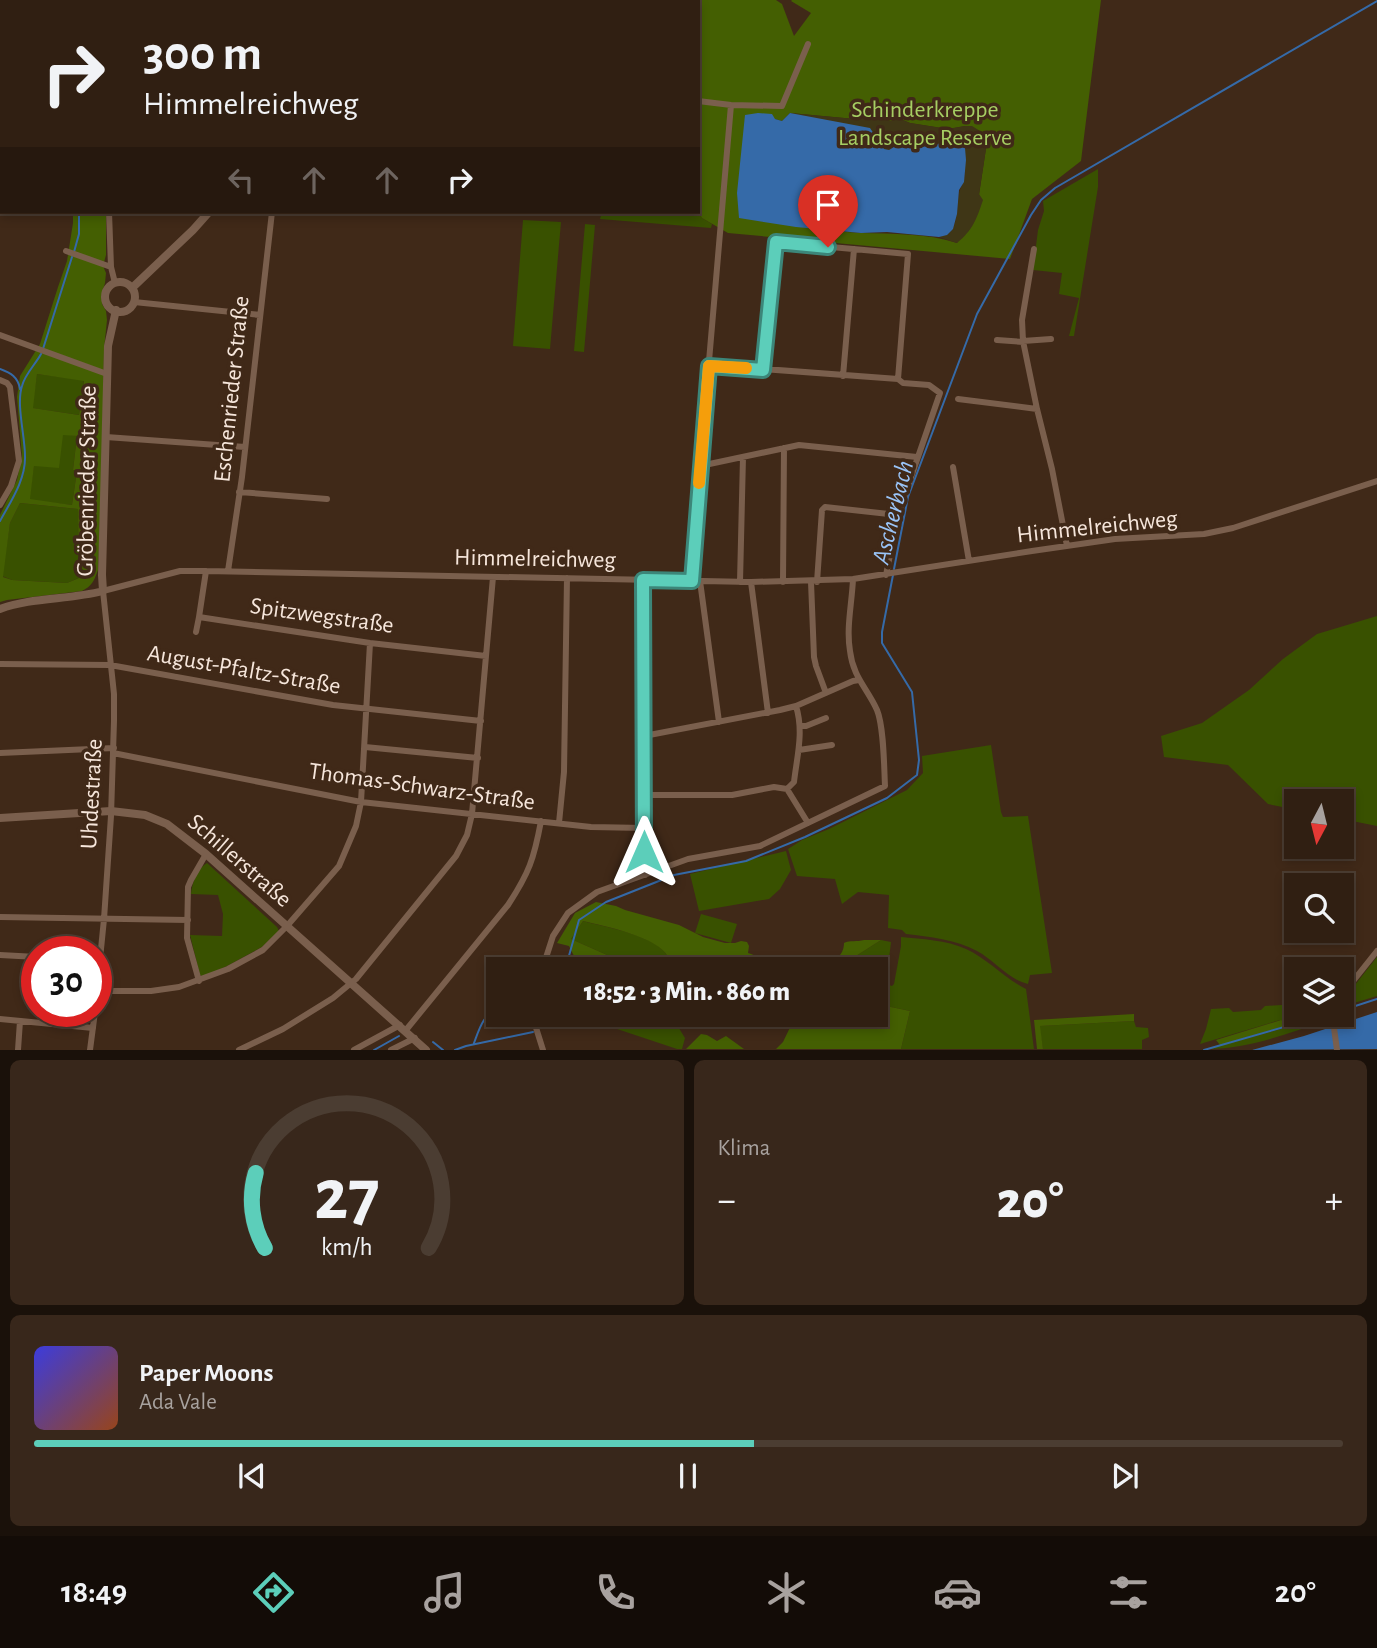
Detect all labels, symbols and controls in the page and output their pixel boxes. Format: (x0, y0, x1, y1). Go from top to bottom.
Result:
icon: right (28, 28, 119, 119)
text: 300 m (143, 30, 262, 79)
text: Himmelreichweg (143, 88, 358, 120)
park label: Schinderkreppe Landscape Reserve (838, 98, 1012, 150)
icon: left (222, 161, 260, 199)
icon: ahead (295, 161, 333, 199)
icon: ahead (368, 161, 406, 199)
icon: right (441, 161, 479, 199)
pin (798, 175, 858, 247)
icon: arrive (809, 186, 847, 224)
street label: Eschenrieder Straße (210, 295, 254, 483)
street label: Gröbenrieder Straße (73, 385, 101, 577)
water label: Ascherbach (867, 458, 918, 568)
street label: Himmelreichweg (1015, 507, 1179, 547)
street label: Himmelreichweg (454, 546, 616, 572)
street label: Spitzwegstraße (249, 594, 395, 638)
street label: August-Pfaltz-Straße (145, 641, 342, 699)
street label: Uhdestraße (77, 738, 107, 850)
street label: Thomas-Schwarz-Straße (307, 759, 536, 815)
north arrow (1284, 789, 1354, 859)
map controls (1284, 789, 1354, 1027)
street label: Schillerstraße (183, 810, 296, 912)
position arrow (607, 815, 681, 889)
button: search (1284, 873, 1354, 943)
speed limit sign: 30 (21, 936, 112, 1027)
button: layers (1284, 957, 1354, 1027)
text: 18:52 · 3 Min. · 860 m (584, 979, 790, 1005)
text: Klima (718, 1137, 770, 1160)
text: 27 (314, 1161, 380, 1234)
text: 20° (997, 1175, 1064, 1227)
text: − (718, 1182, 736, 1220)
text: + (1325, 1182, 1343, 1220)
text: km/h (321, 1235, 373, 1260)
text: Paper Moons (139, 1360, 274, 1386)
text: Ada Vale (139, 1391, 217, 1414)
icon: previous (233, 1457, 271, 1495)
icon: pause (669, 1457, 707, 1495)
icon: next (1106, 1457, 1144, 1495)
icon: directions (249, 1568, 298, 1617)
icon: music (420, 1568, 469, 1617)
icon: phone (591, 1568, 640, 1617)
icon: climate (762, 1568, 811, 1617)
icon: car (933, 1568, 982, 1617)
icon: filters (1104, 1568, 1153, 1617)
text: 18:49 (61, 1576, 127, 1608)
text: 20° (1275, 1576, 1316, 1608)

